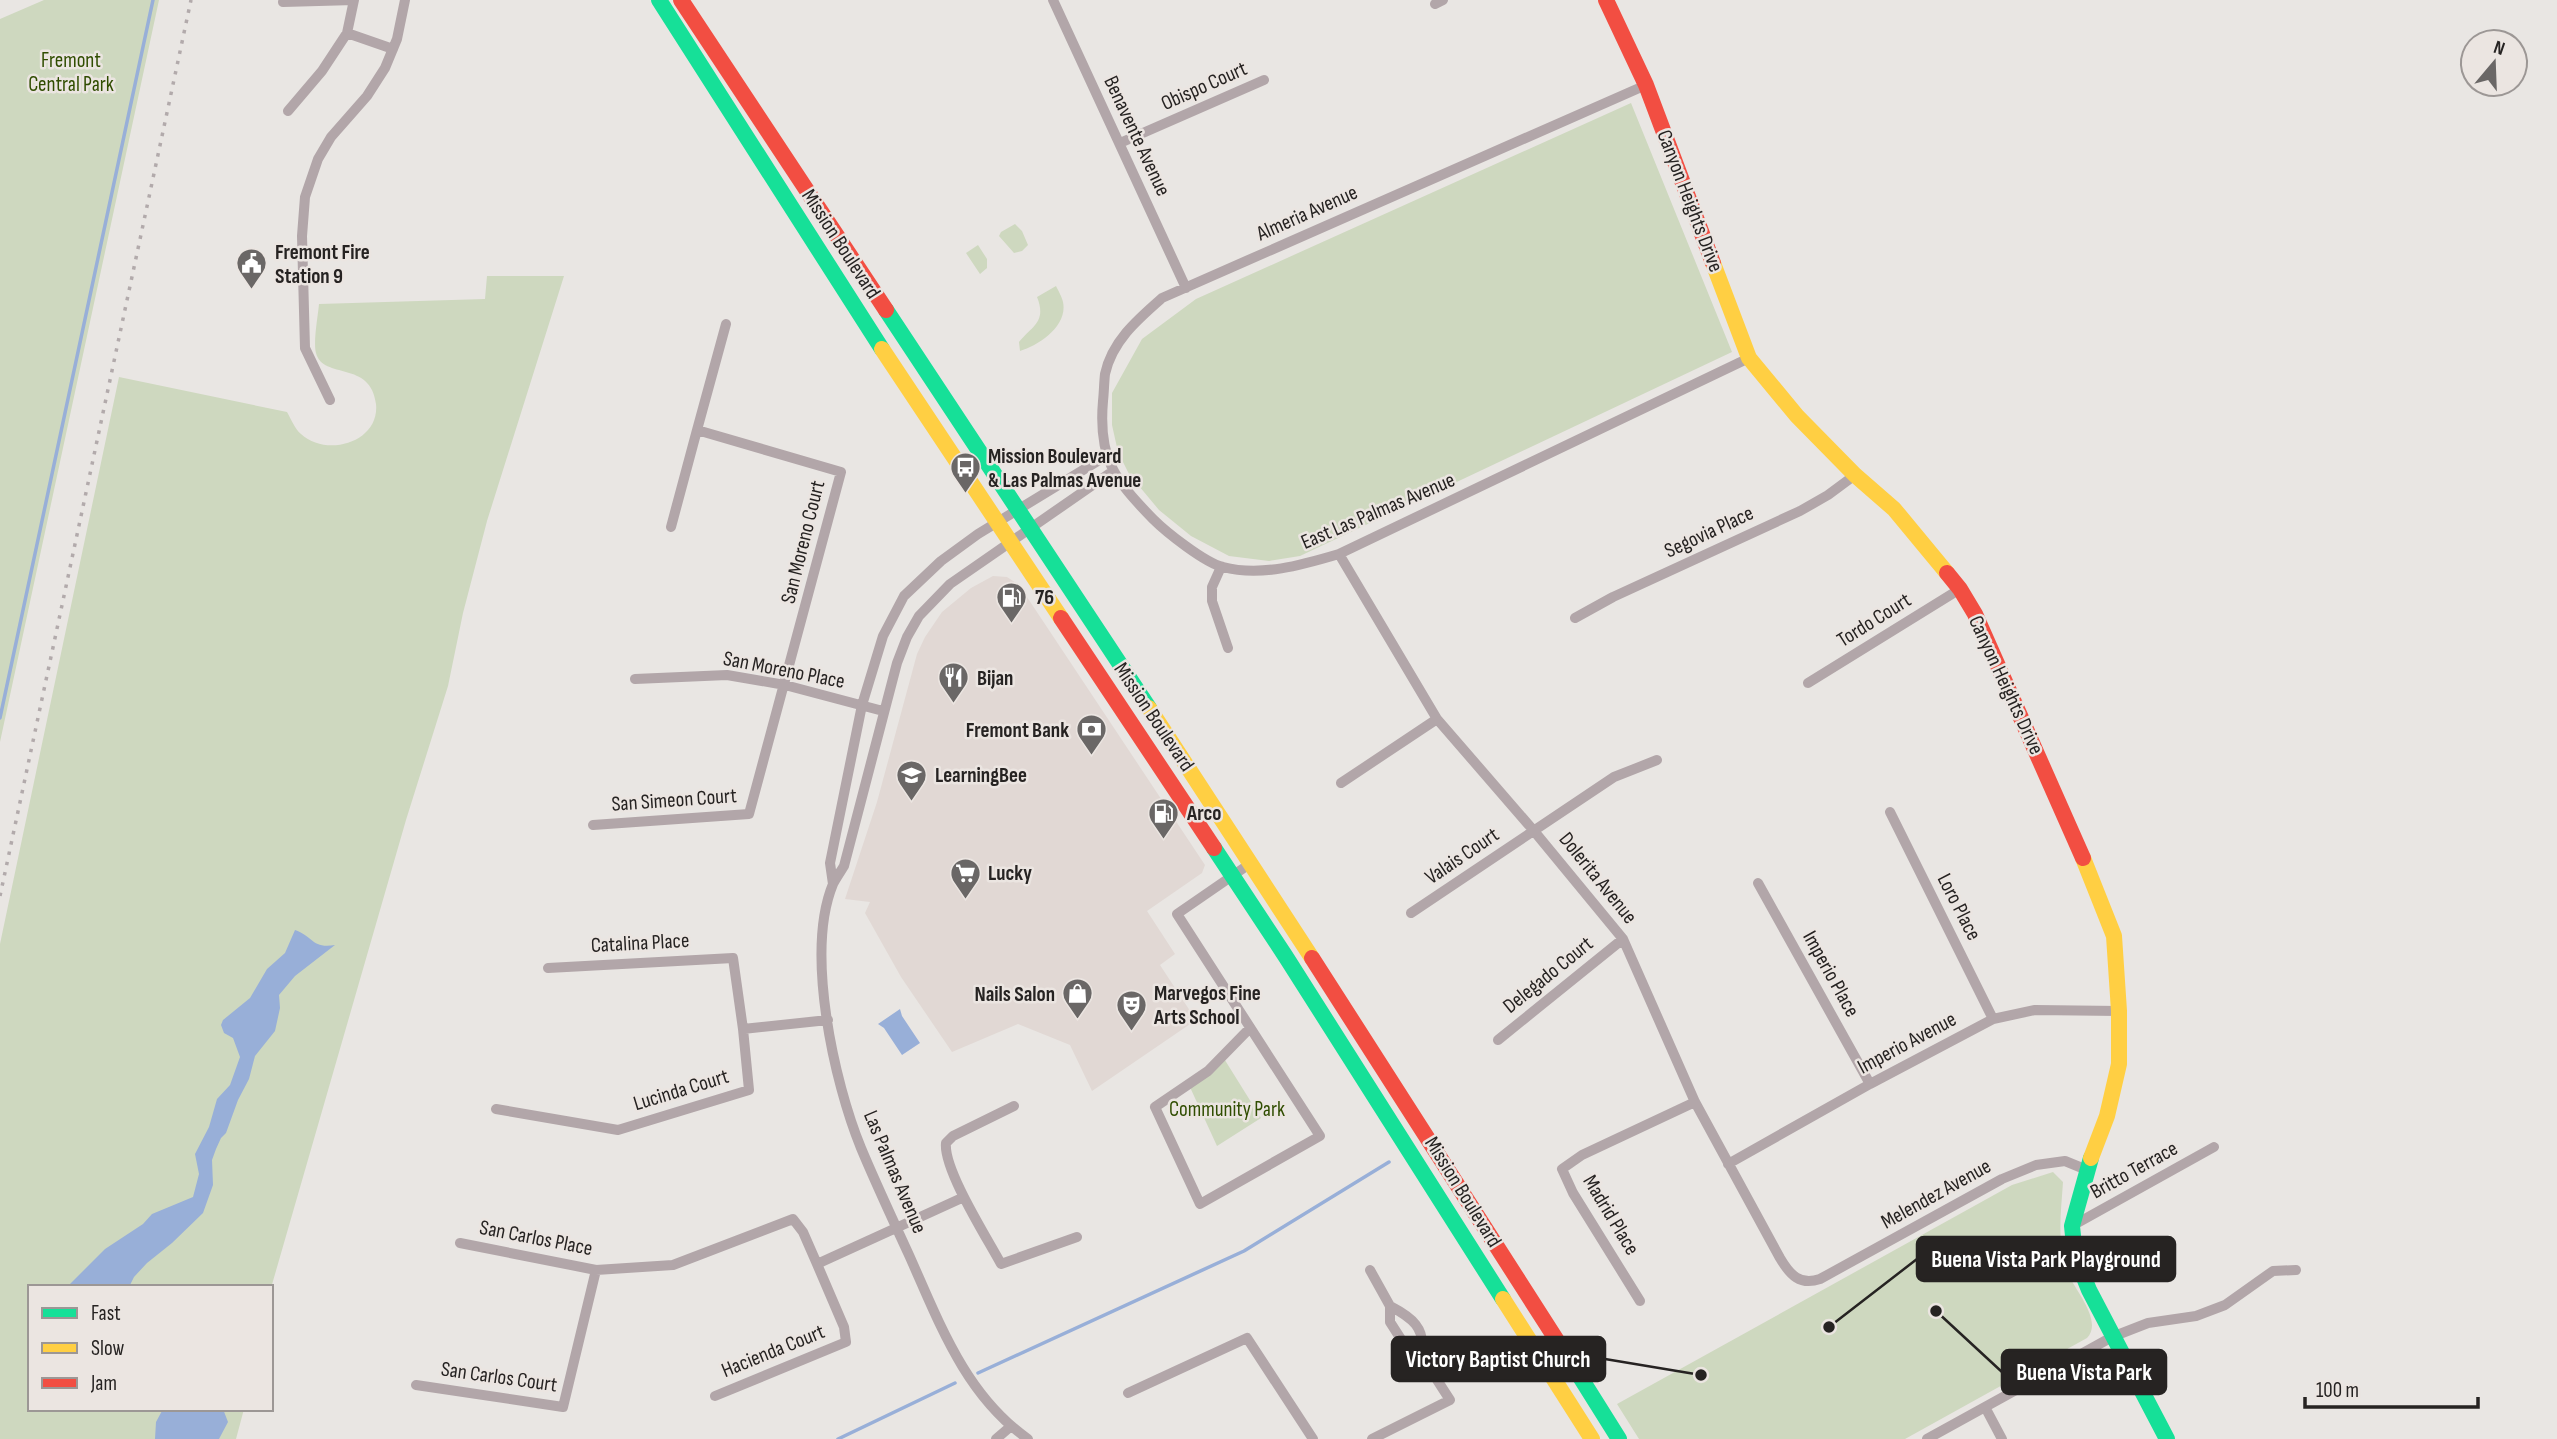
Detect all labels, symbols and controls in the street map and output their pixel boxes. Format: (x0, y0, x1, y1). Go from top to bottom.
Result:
north arrow (2459, 28, 2529, 98)
text: N (2491, 36, 2508, 61)
park label: Fremont Central Park (28, 48, 114, 97)
street label: Obispo Court (1157, 56, 1251, 116)
street label: Benavente Avenue (1098, 72, 1176, 200)
street label: Canyon Heights Drive (1651, 126, 1729, 276)
street label: Almeria Avenue (1252, 180, 1361, 247)
street label: Mission Boulevard (796, 185, 886, 303)
place label: Fremont Fire Station 9 (275, 240, 370, 289)
public building icon: Fremont Fire Station 9 (235, 247, 269, 291)
place label: Mission Boulevard & Las Palmas Avenue (988, 444, 1141, 493)
bus stop icon: Mission Boulevard & Las Palmas Avenue (948, 451, 982, 495)
street label: East Las Palmas Avenue (1297, 467, 1459, 555)
street label: San Moreno Court (776, 478, 830, 606)
street label: Segovia Place (1661, 501, 1757, 563)
fuel station icon: 76 (995, 580, 1029, 624)
place label: 76 (1035, 585, 1054, 610)
street label: Tordo Court (1832, 588, 1916, 652)
street label: Canyon Heights Drive (1963, 612, 2049, 758)
street label: San Moreno Place (721, 646, 847, 694)
street label: Mission Boulevard (1109, 658, 1199, 776)
restaurant icon: Bijan (937, 661, 971, 705)
place label: Bijan (977, 666, 1013, 691)
bank icon: Fremont Bank (1075, 713, 1109, 757)
place label: Fremont Bank (966, 718, 1069, 743)
school or university icon: LearningBee (895, 758, 929, 802)
place label: LearningBee (935, 763, 1027, 788)
street label: San Simeon Court (611, 783, 737, 817)
fuel station icon: Arco (1147, 796, 1181, 840)
place label: Arco (1186, 801, 1222, 826)
street label: Valais Court (1420, 822, 1504, 890)
street label: Dolerita Avenue (1554, 827, 1642, 929)
supermarket icon: Lucky (948, 856, 982, 900)
place label: Lucky (988, 861, 1032, 886)
street label: Loro Place (1932, 869, 1986, 945)
street label: Imperio Place (1797, 927, 1865, 1021)
street label: Catalina Place (590, 928, 690, 958)
street label: Delegado Court (1498, 931, 1598, 1019)
shop icon: Nails Salon (1061, 977, 1095, 1021)
place label: Marvegos Fine Arts School (1153, 981, 1261, 1030)
place label: Nails Salon (975, 982, 1055, 1007)
theatre icon: Marvegos Fine Arts School (1114, 988, 1148, 1032)
street label: Imperio Avenue (1853, 1007, 1961, 1079)
street label: Lucinda Court (630, 1064, 732, 1116)
park label: Community Park (1169, 1097, 1285, 1122)
street label: Las Palmas Avenue (858, 1107, 932, 1237)
street label: Mission Boulevard (1419, 1132, 1507, 1252)
street label: Britto Terrace (2086, 1136, 2182, 1204)
street label: Melendez Avenue (1877, 1154, 1995, 1234)
street label: Madrid Place (1577, 1170, 1645, 1260)
street label: San Carlos Place (477, 1215, 595, 1261)
callout: Buena Vista Park Playground (1917, 1237, 2175, 1281)
text: Buena Vista Park Playground (1931, 1246, 2161, 1274)
legend (28, 1285, 273, 1411)
text: Fast (91, 1301, 121, 1326)
street label: Hacienda Court (718, 1319, 828, 1383)
text: Slow (91, 1336, 125, 1361)
callout: Victory Baptist Church (1392, 1337, 1605, 1381)
text: Victory Baptist Church (1405, 1346, 1591, 1374)
callout: Buena Vista Park (2002, 1350, 2166, 1394)
street label: San Carlos Court (439, 1356, 559, 1398)
text: Buena Vista Park (2016, 1359, 2152, 1387)
scale bar (2305, 1366, 2478, 1410)
text: Jam (90, 1371, 117, 1396)
text: 100 m (2316, 1378, 2359, 1403)

